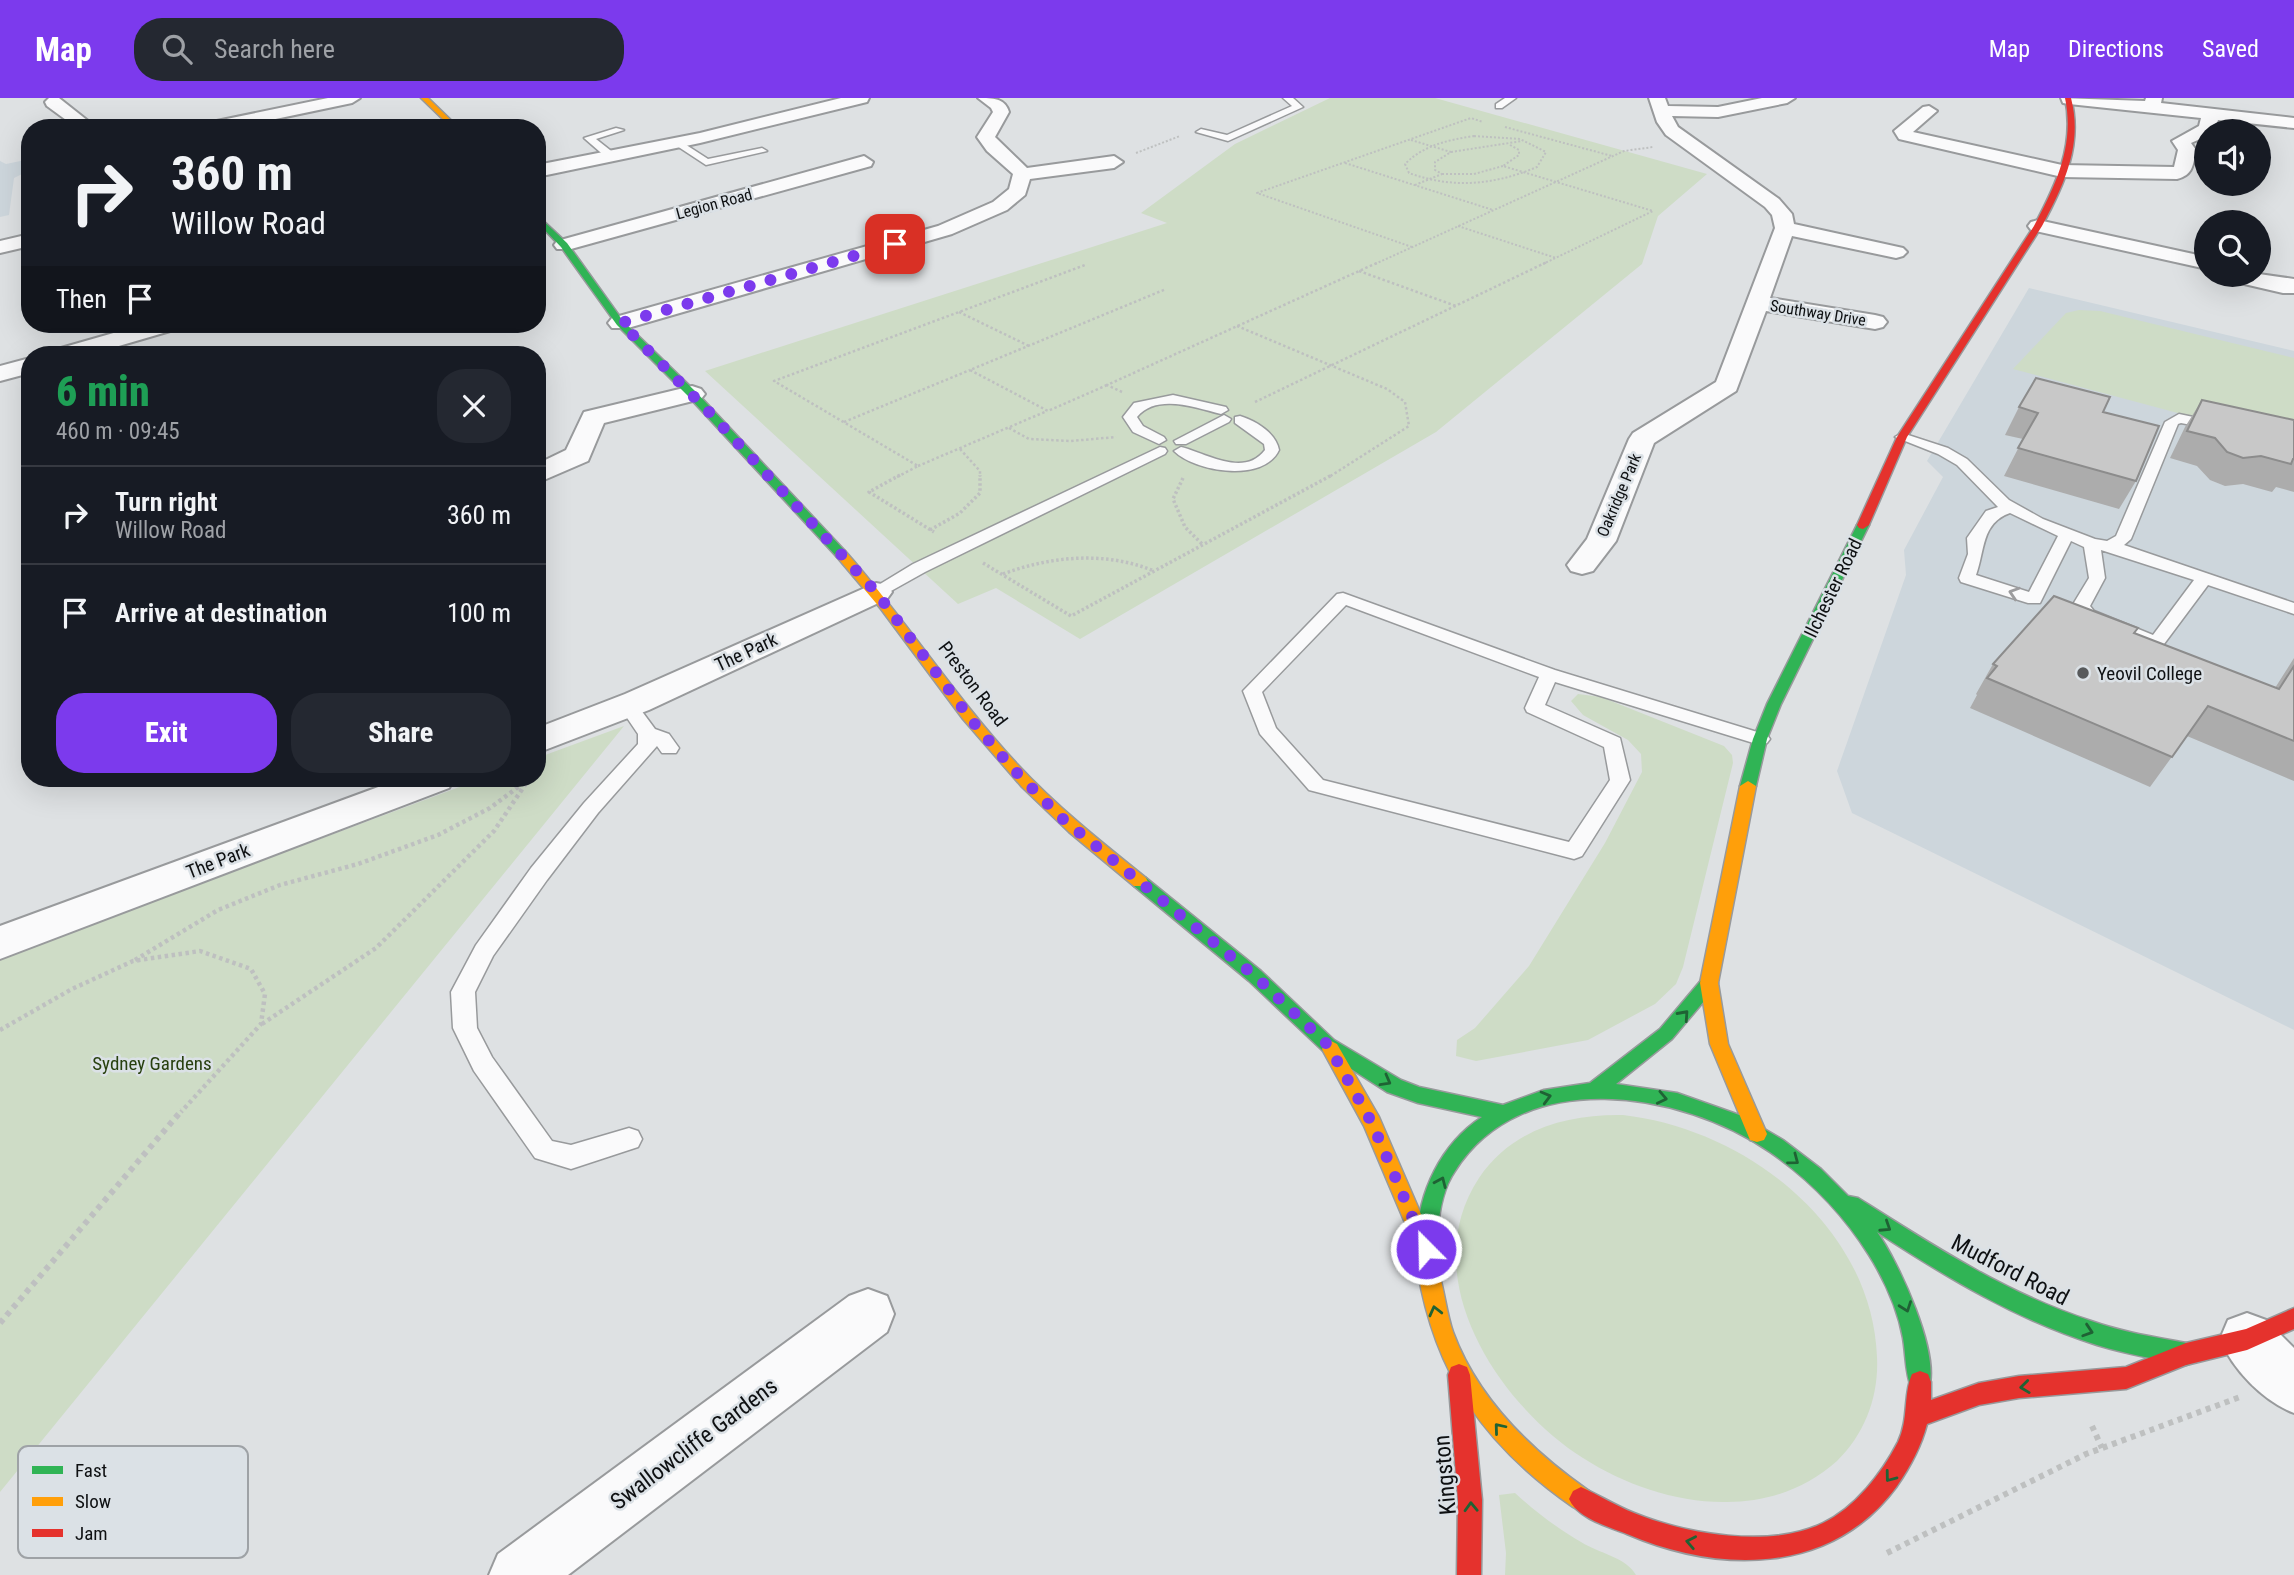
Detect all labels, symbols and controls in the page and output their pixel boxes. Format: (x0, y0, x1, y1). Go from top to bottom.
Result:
search box (134, 18, 624, 81)
text: Map (35, 30, 92, 69)
icon: search (158, 30, 196, 68)
text: Search here (214, 34, 335, 64)
text: Map (1989, 35, 2030, 63)
text: Directions (2068, 35, 2164, 63)
text: Saved (2202, 35, 2259, 63)
map controls (2194, 119, 2271, 287)
button: sound (2194, 119, 2271, 196)
text: 360 m (171, 145, 293, 202)
icon: right (56, 147, 147, 238)
street label: Legion Road (674, 185, 754, 223)
text: Willow Road (171, 204, 326, 242)
button: search (2194, 210, 2271, 287)
pin (865, 214, 925, 274)
icon: arrive (876, 225, 914, 263)
icon: arrive (121, 280, 159, 318)
text: Then (56, 284, 107, 314)
street label: Southway Drive (1769, 296, 1867, 330)
text: 6 min (56, 367, 150, 416)
button: close (437, 369, 511, 443)
text: 460 m · 09:45 (56, 418, 180, 445)
street label: Oakridge Park (1593, 450, 1645, 539)
text: Turn right (115, 487, 217, 517)
icon: right (56, 496, 94, 534)
text: 360 m (447, 500, 511, 530)
text: Willow Road (115, 517, 226, 544)
street label: Ilchester Road (1799, 535, 1867, 641)
one-way arrow (2009, 586, 2021, 601)
icon: arrive (56, 594, 94, 632)
text: Arrive at destination (115, 598, 327, 628)
text: 100 m (447, 598, 511, 628)
street label: The Park (711, 627, 781, 676)
street label: Preston Road (934, 637, 1012, 731)
place label: Yeovil College (2097, 662, 2202, 685)
marker: Yeovil College (2075, 665, 2091, 681)
button: Exit (56, 693, 277, 773)
button: Share (291, 693, 511, 773)
street label: The Park (183, 838, 253, 884)
one-way arrow (1675, 1011, 1688, 1024)
park label: Sydney Gardens (92, 1052, 212, 1075)
one-way arrow (1379, 1073, 1392, 1086)
one-way arrow (1656, 1090, 1668, 1105)
one-way arrow (1540, 1091, 1552, 1105)
one-way arrow (1786, 1152, 1799, 1165)
one-way arrow (1433, 1177, 1447, 1190)
position arrow (1389, 1212, 1463, 1286)
one-way arrow (1879, 1218, 1892, 1231)
street label: Mudford Road (1947, 1229, 2073, 1311)
one-way arrow (1898, 1300, 1912, 1313)
one-way arrow (1429, 1306, 1443, 1318)
one-way arrow (2081, 1323, 2093, 1337)
street label: Swallowcliffe Gardens (605, 1373, 783, 1515)
one-way arrow (2019, 1379, 2031, 1394)
one-way arrow (1495, 1424, 1507, 1437)
street label: Kingston (1428, 1434, 1462, 1516)
legend (18, 1446, 248, 1558)
text: Fast (75, 1459, 107, 1482)
one-way arrow (1886, 1469, 1898, 1481)
text: Slow (75, 1490, 111, 1513)
one-way arrow (1464, 1501, 1479, 1512)
text: Jam (75, 1522, 108, 1545)
one-way arrow (1685, 1535, 1697, 1550)

